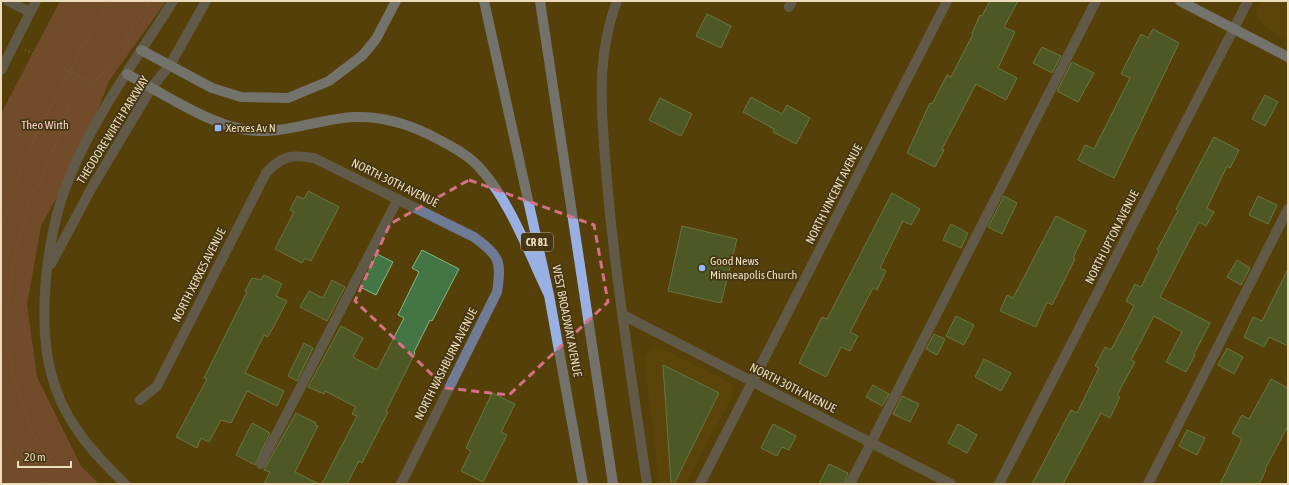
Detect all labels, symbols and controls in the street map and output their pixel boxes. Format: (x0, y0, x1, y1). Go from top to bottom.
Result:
street label: THEODORE WIRTH PARKWAY (74, 73, 152, 187)
park label: Theo Wirth (21, 118, 69, 132)
place label: Xerxes Av N (226, 121, 276, 135)
marker: Xerxes Av N (213, 123, 223, 133)
street label: NORTH VINCENT AVENUE (803, 142, 865, 246)
street label: NORTH 30TH AVENUE (349, 156, 441, 210)
street label: NORTH UPTON AVENUE (1082, 188, 1142, 286)
street label: NORTH XERXES AVENUE (169, 226, 229, 324)
road number: CR 81 (521, 233, 553, 251)
place label: Good News Minneapolis Church (710, 254, 797, 282)
marker: Good News Minneapolis Church (697, 263, 707, 273)
street label: WEST BROADWAY AVENUE (549, 264, 585, 378)
street label: NORTH WASHBURN AVENUE (412, 306, 480, 422)
street label: NORTH 30TH AVENUE (747, 360, 839, 416)
scale bar (18, 443, 71, 469)
text: 20 m (24, 450, 46, 464)

